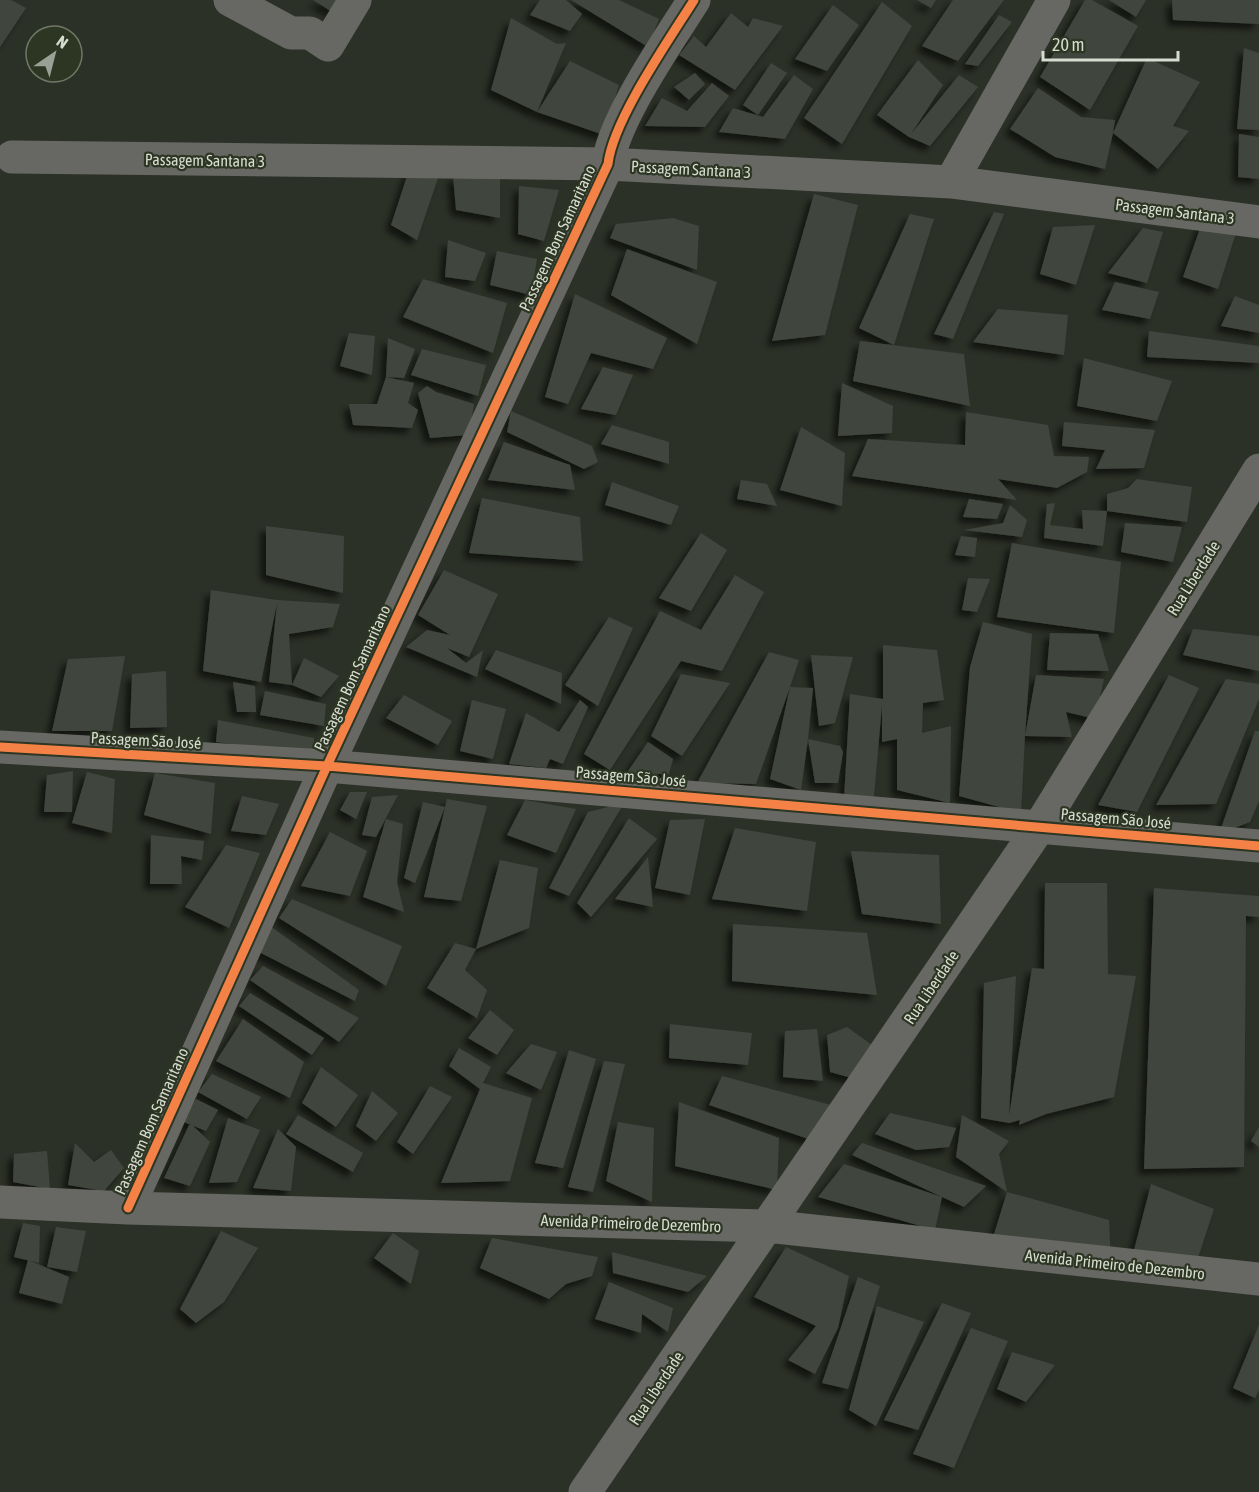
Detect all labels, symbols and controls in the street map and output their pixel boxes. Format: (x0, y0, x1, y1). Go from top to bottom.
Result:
north arrow (24, 24, 84, 84)
scale bar (1043, 24, 1178, 62)
text: N (54, 32, 72, 52)
text: 20 m (1052, 34, 1084, 55)
street label: Passagem Santana 3 (145, 150, 265, 171)
street label: Passagem Santana 3 (630, 157, 751, 182)
street label: Passagem Bom Samaritano (515, 162, 600, 314)
street label: Passagem Santana 3 (1114, 195, 1236, 228)
street label: Rua Liberdade (1163, 537, 1223, 619)
street label: Passagem Bom Samaritano (310, 602, 395, 754)
street label: Passagem São José (90, 728, 202, 753)
street label: Passagem São José (575, 762, 687, 791)
street label: Passagem São José (1060, 804, 1172, 833)
street label: Rua Liberdade (900, 947, 962, 1027)
street label: Passagem Bom Samaritano (110, 1045, 192, 1198)
street label: Avenida Primeiro de Dezembro (540, 1211, 722, 1235)
street label: Avenida Primeiro de Dezembro (1024, 1246, 1206, 1282)
street label: Rua Liberdade (625, 1348, 687, 1428)

